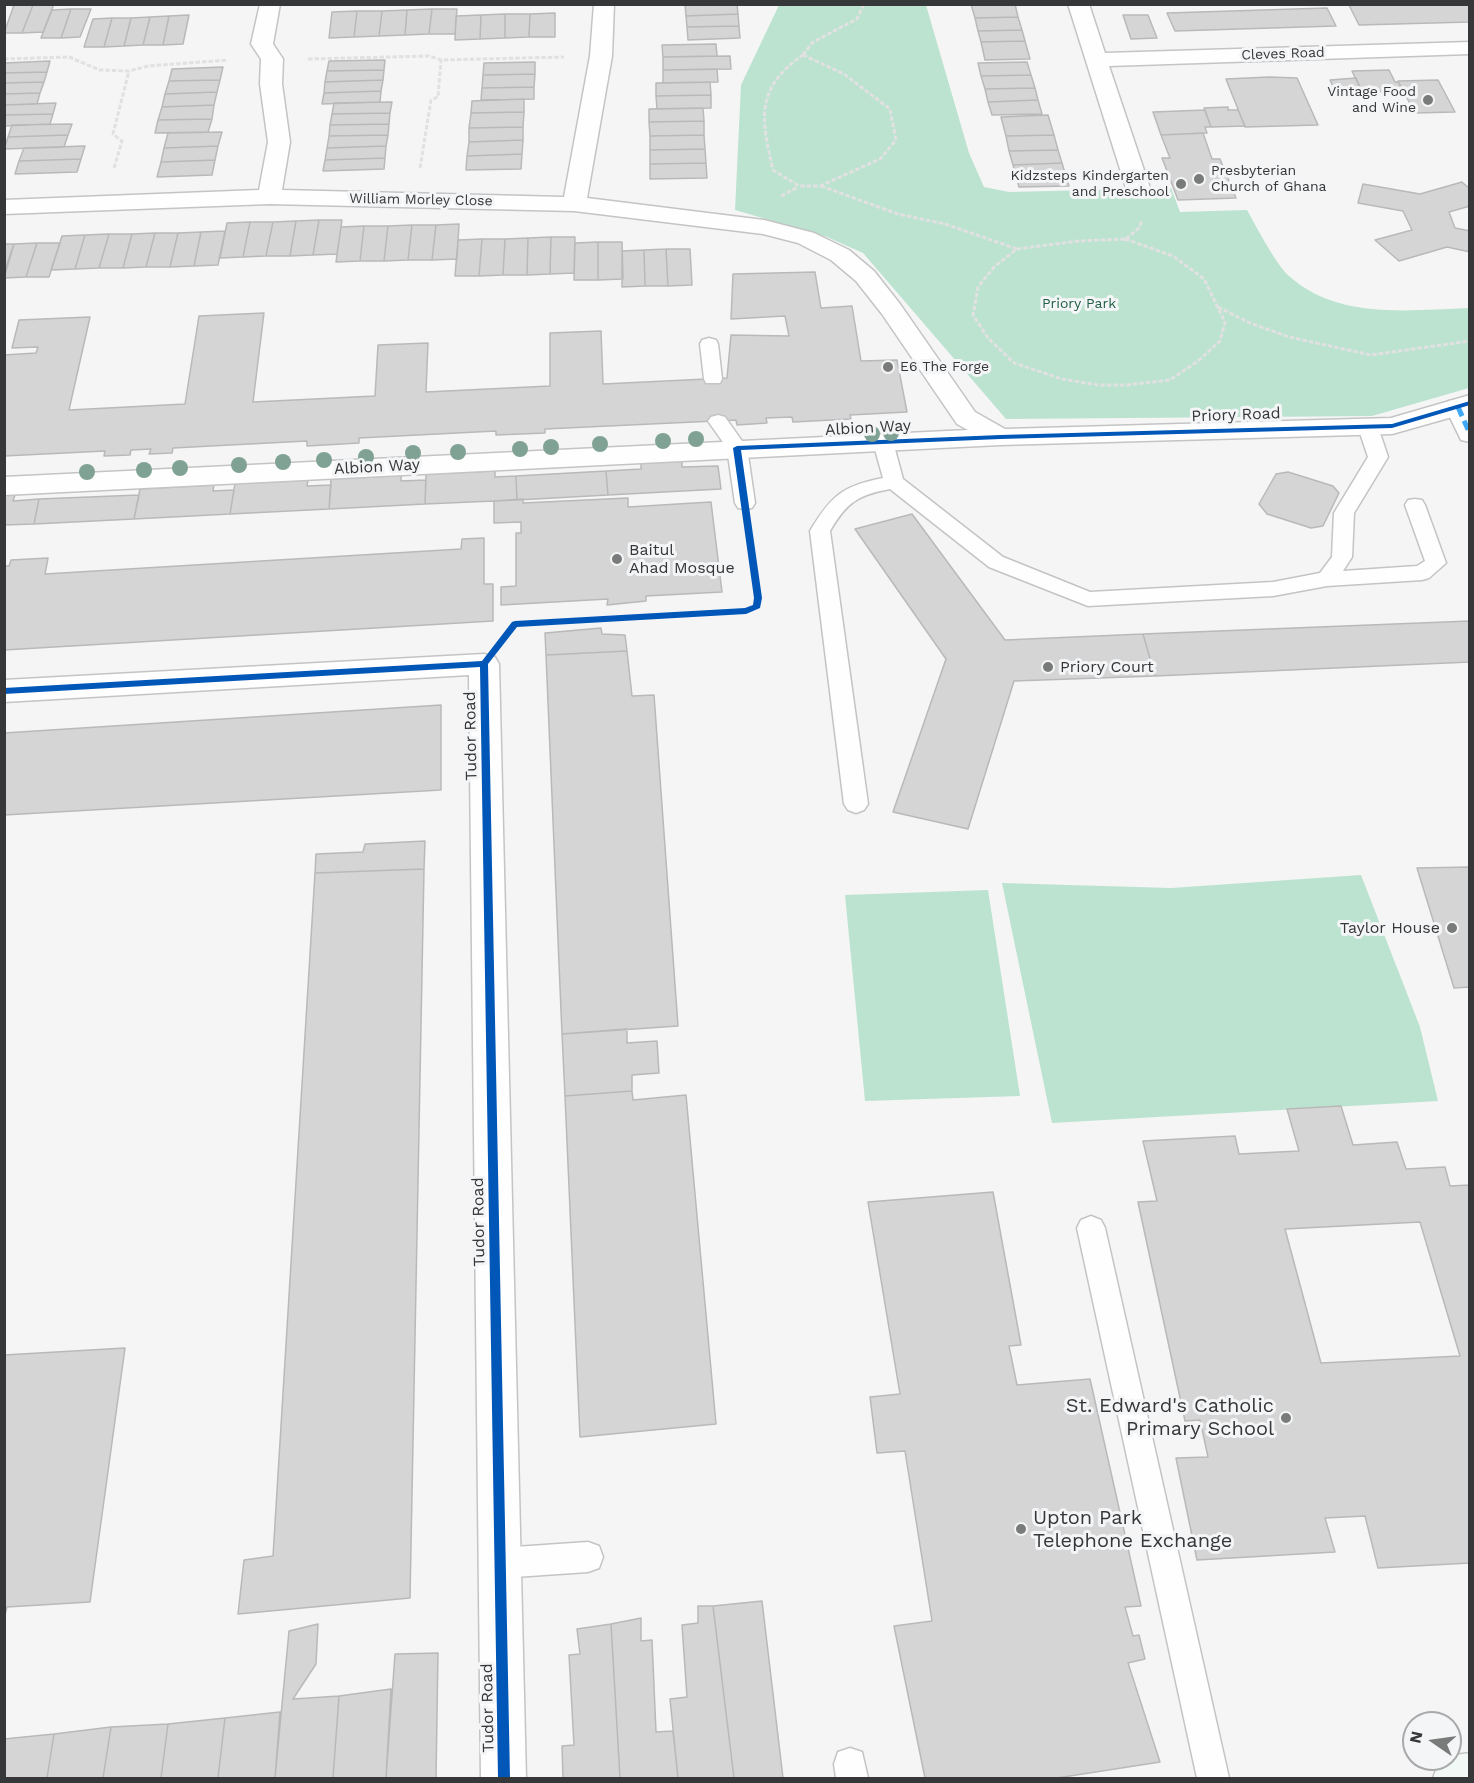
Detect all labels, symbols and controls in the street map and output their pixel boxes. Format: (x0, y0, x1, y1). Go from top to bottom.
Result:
street label: Cleves Road (1241, 44, 1325, 64)
place label: Vintage Food and Wine (1327, 84, 1416, 116)
marker: Vintage Food and Wine (1421, 93, 1435, 107)
place label: Presbyterian Church of Ghana (1211, 163, 1327, 196)
place label: Kidzsteps Kindergarten and Preschool (1011, 168, 1169, 200)
marker: Presbyterian Church of Ghana (1192, 172, 1206, 186)
marker: Kidzsteps Kindergarten and Preschool (1174, 177, 1188, 191)
street label: William Morley Close (349, 190, 493, 210)
park label: Priory Park (1042, 296, 1116, 312)
place label: E6 The Forge (900, 359, 989, 375)
marker: E6 The Forge (881, 360, 895, 374)
street label: Priory Road (1191, 404, 1281, 426)
street label: Albion Way (824, 416, 912, 440)
street label: Albion Way (333, 455, 421, 479)
place label: Baitul Ahad Mosque (629, 540, 735, 578)
marker: Baitul Ahad Mosque (610, 552, 624, 566)
place label: Priory Court (1060, 657, 1154, 677)
marker: Priory Court (1041, 660, 1055, 674)
street label: Tudor Road (461, 691, 481, 781)
place label: Taylor House (1340, 918, 1440, 938)
marker: Taylor House (1445, 921, 1459, 935)
street label: Tudor Road (469, 1177, 489, 1267)
place label: St. Edward's Catholic Primary School (1066, 1394, 1274, 1441)
marker: St. Edward's Catholic Primary School (1279, 1411, 1293, 1425)
place label: Upton Park Telephone Exchange (1033, 1506, 1232, 1553)
marker: Upton Park Telephone Exchange (1014, 1522, 1028, 1536)
street label: Tudor Road (478, 1663, 498, 1753)
north arrow (1402, 1711, 1462, 1771)
text: N (1405, 1729, 1427, 1745)

